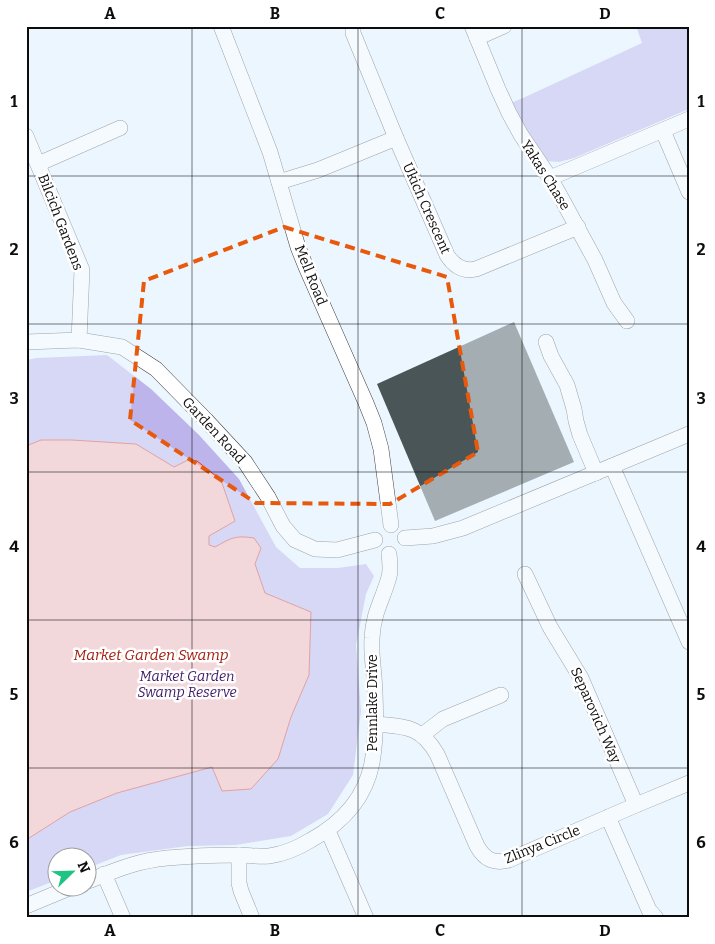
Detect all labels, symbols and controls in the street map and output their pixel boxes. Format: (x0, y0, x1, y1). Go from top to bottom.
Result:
text: A (104, 4, 116, 23)
text: B (270, 4, 280, 23)
text: C (435, 4, 445, 23)
text: D (599, 4, 611, 23)
text: 1 (11, 92, 18, 111)
text: 1 (698, 92, 705, 111)
street label: Yakas Chase (517, 137, 574, 213)
street label: Ukich Crescent (399, 160, 454, 257)
street label: Bilcich Gardens (34, 172, 87, 273)
text: 2 (9, 240, 19, 259)
text: 2 (696, 240, 706, 259)
street label: Mell Road (291, 242, 330, 308)
text: 3 (9, 389, 19, 408)
text: 3 (696, 389, 706, 408)
street label: Garden Road (179, 394, 249, 467)
text: 4 (9, 537, 19, 556)
text: 4 (696, 537, 706, 556)
water label: Market Garden Swamp (73, 646, 229, 664)
street label: Pennlake Drive (364, 654, 381, 752)
street label: Separovich Way (567, 665, 625, 766)
park label: Market Garden Swamp Reserve (137, 668, 237, 701)
text: 5 (10, 685, 19, 704)
text: 5 (697, 685, 706, 704)
street label: Zlinya Circle (502, 822, 583, 867)
text: 6 (9, 833, 19, 852)
text: 6 (696, 833, 706, 852)
north arrow (48, 846, 98, 896)
text: N (74, 859, 94, 876)
text: A (104, 921, 116, 940)
text: B (270, 921, 280, 940)
text: C (435, 921, 445, 940)
text: D (599, 921, 611, 940)

